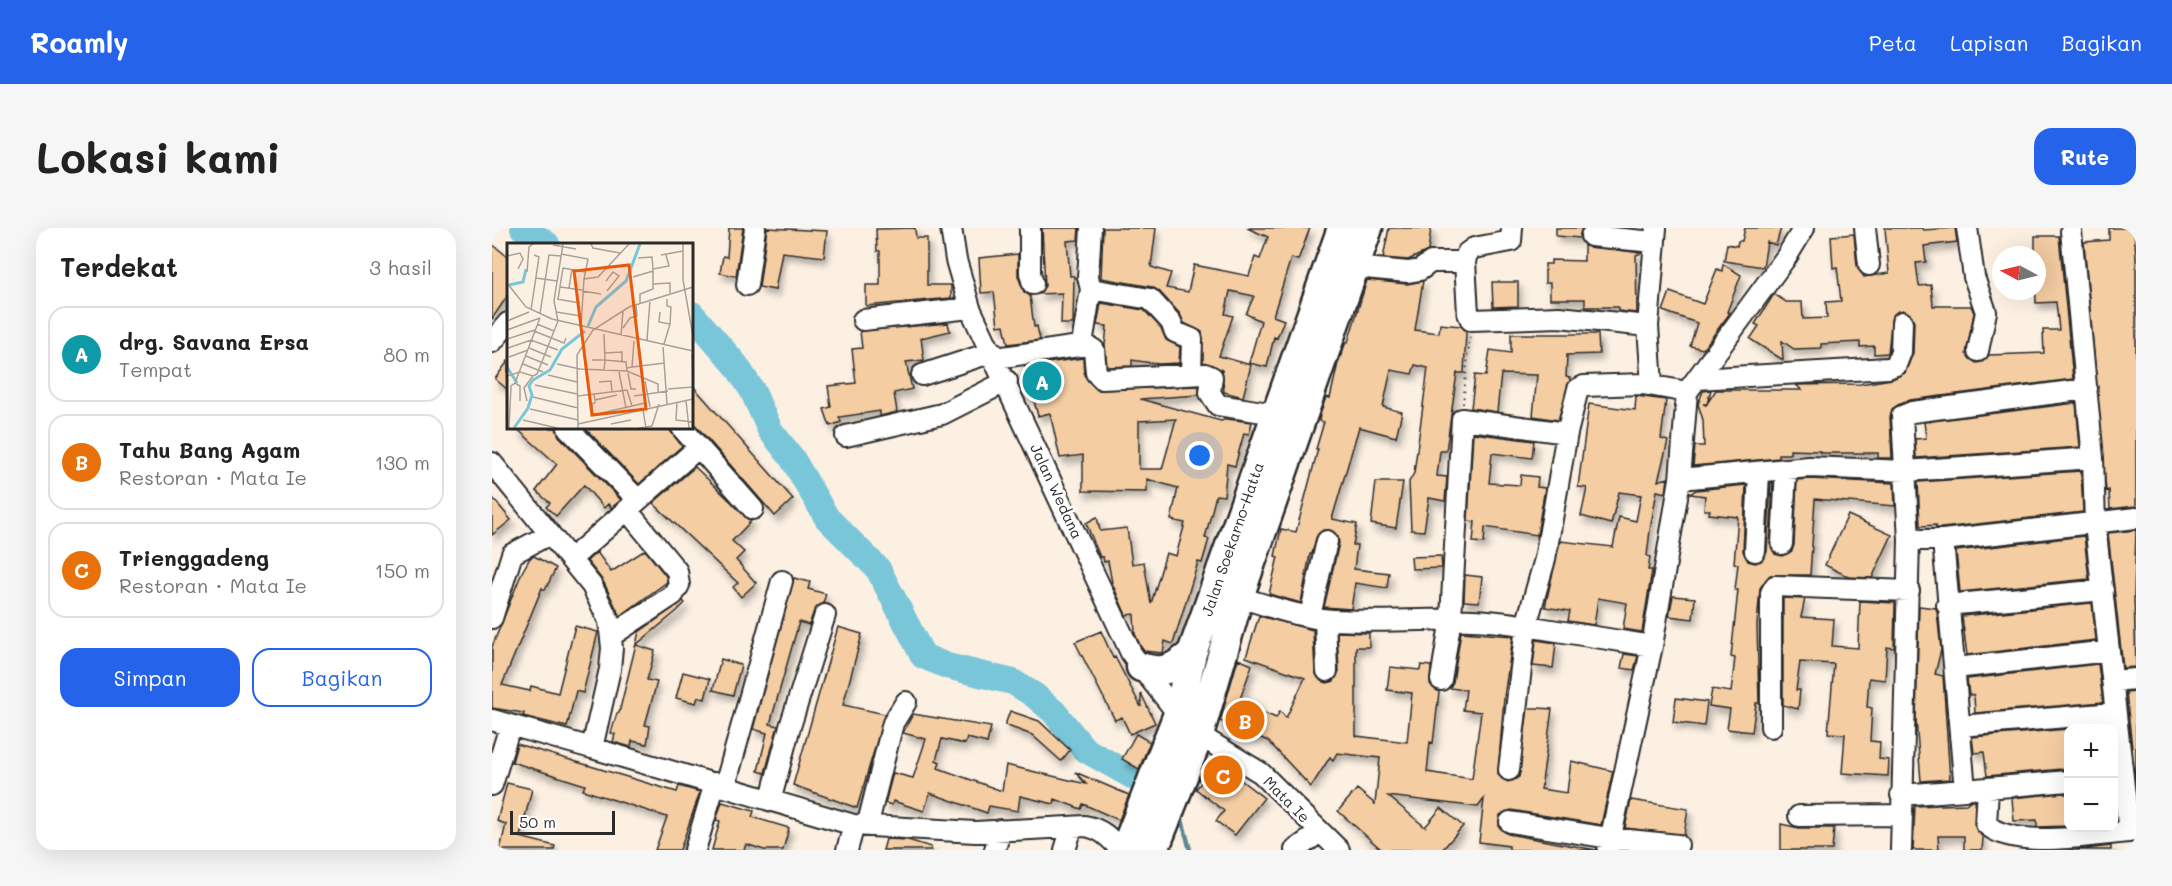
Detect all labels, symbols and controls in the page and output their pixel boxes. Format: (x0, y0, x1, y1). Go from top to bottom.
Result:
text: Roamly (30, 24, 129, 60)
text: Peta (1869, 29, 1917, 56)
text: Lapisan (1950, 29, 2028, 56)
text: Bagikan (2061, 29, 2142, 56)
button: Rute (2034, 128, 2136, 185)
text: Lokasi kami (36, 129, 281, 184)
inset map (507, 243, 693, 429)
north arrow (1992, 246, 2046, 300)
text: Terdekat (60, 250, 178, 284)
text: 3 hasil (369, 254, 432, 280)
text: drg. Savana Ersa (119, 327, 309, 356)
text: A (75, 341, 88, 367)
text: 80 m (383, 341, 430, 367)
text: Tempat (119, 356, 192, 382)
pin: A (1022, 358, 1062, 404)
text: Tahu Bang Agam (119, 435, 300, 464)
street label: Jalan Wedana (1026, 440, 1088, 542)
your location (1185, 441, 1214, 470)
text: B (75, 449, 88, 475)
text: 130 m (375, 449, 430, 475)
street label: Jalan Soekarno-Hatta (1196, 459, 1268, 619)
text: Restoran · Mata Ie (119, 464, 307, 490)
text: Trienggadeng (119, 543, 269, 572)
text: C (74, 557, 89, 583)
text: 150 m (375, 557, 430, 583)
text: Restoran · Mata Ie (119, 572, 307, 598)
button: Simpan (60, 648, 240, 707)
button: Bagikan (252, 648, 432, 707)
pin: B (1226, 698, 1264, 742)
map controls (2064, 724, 2118, 832)
button: + (2064, 724, 2118, 778)
pin: C (1204, 752, 1242, 798)
street label: Mata Ie (1259, 771, 1315, 827)
button: − (2064, 778, 2118, 832)
scale bar (510, 808, 615, 836)
text: 50 m (519, 811, 556, 832)

